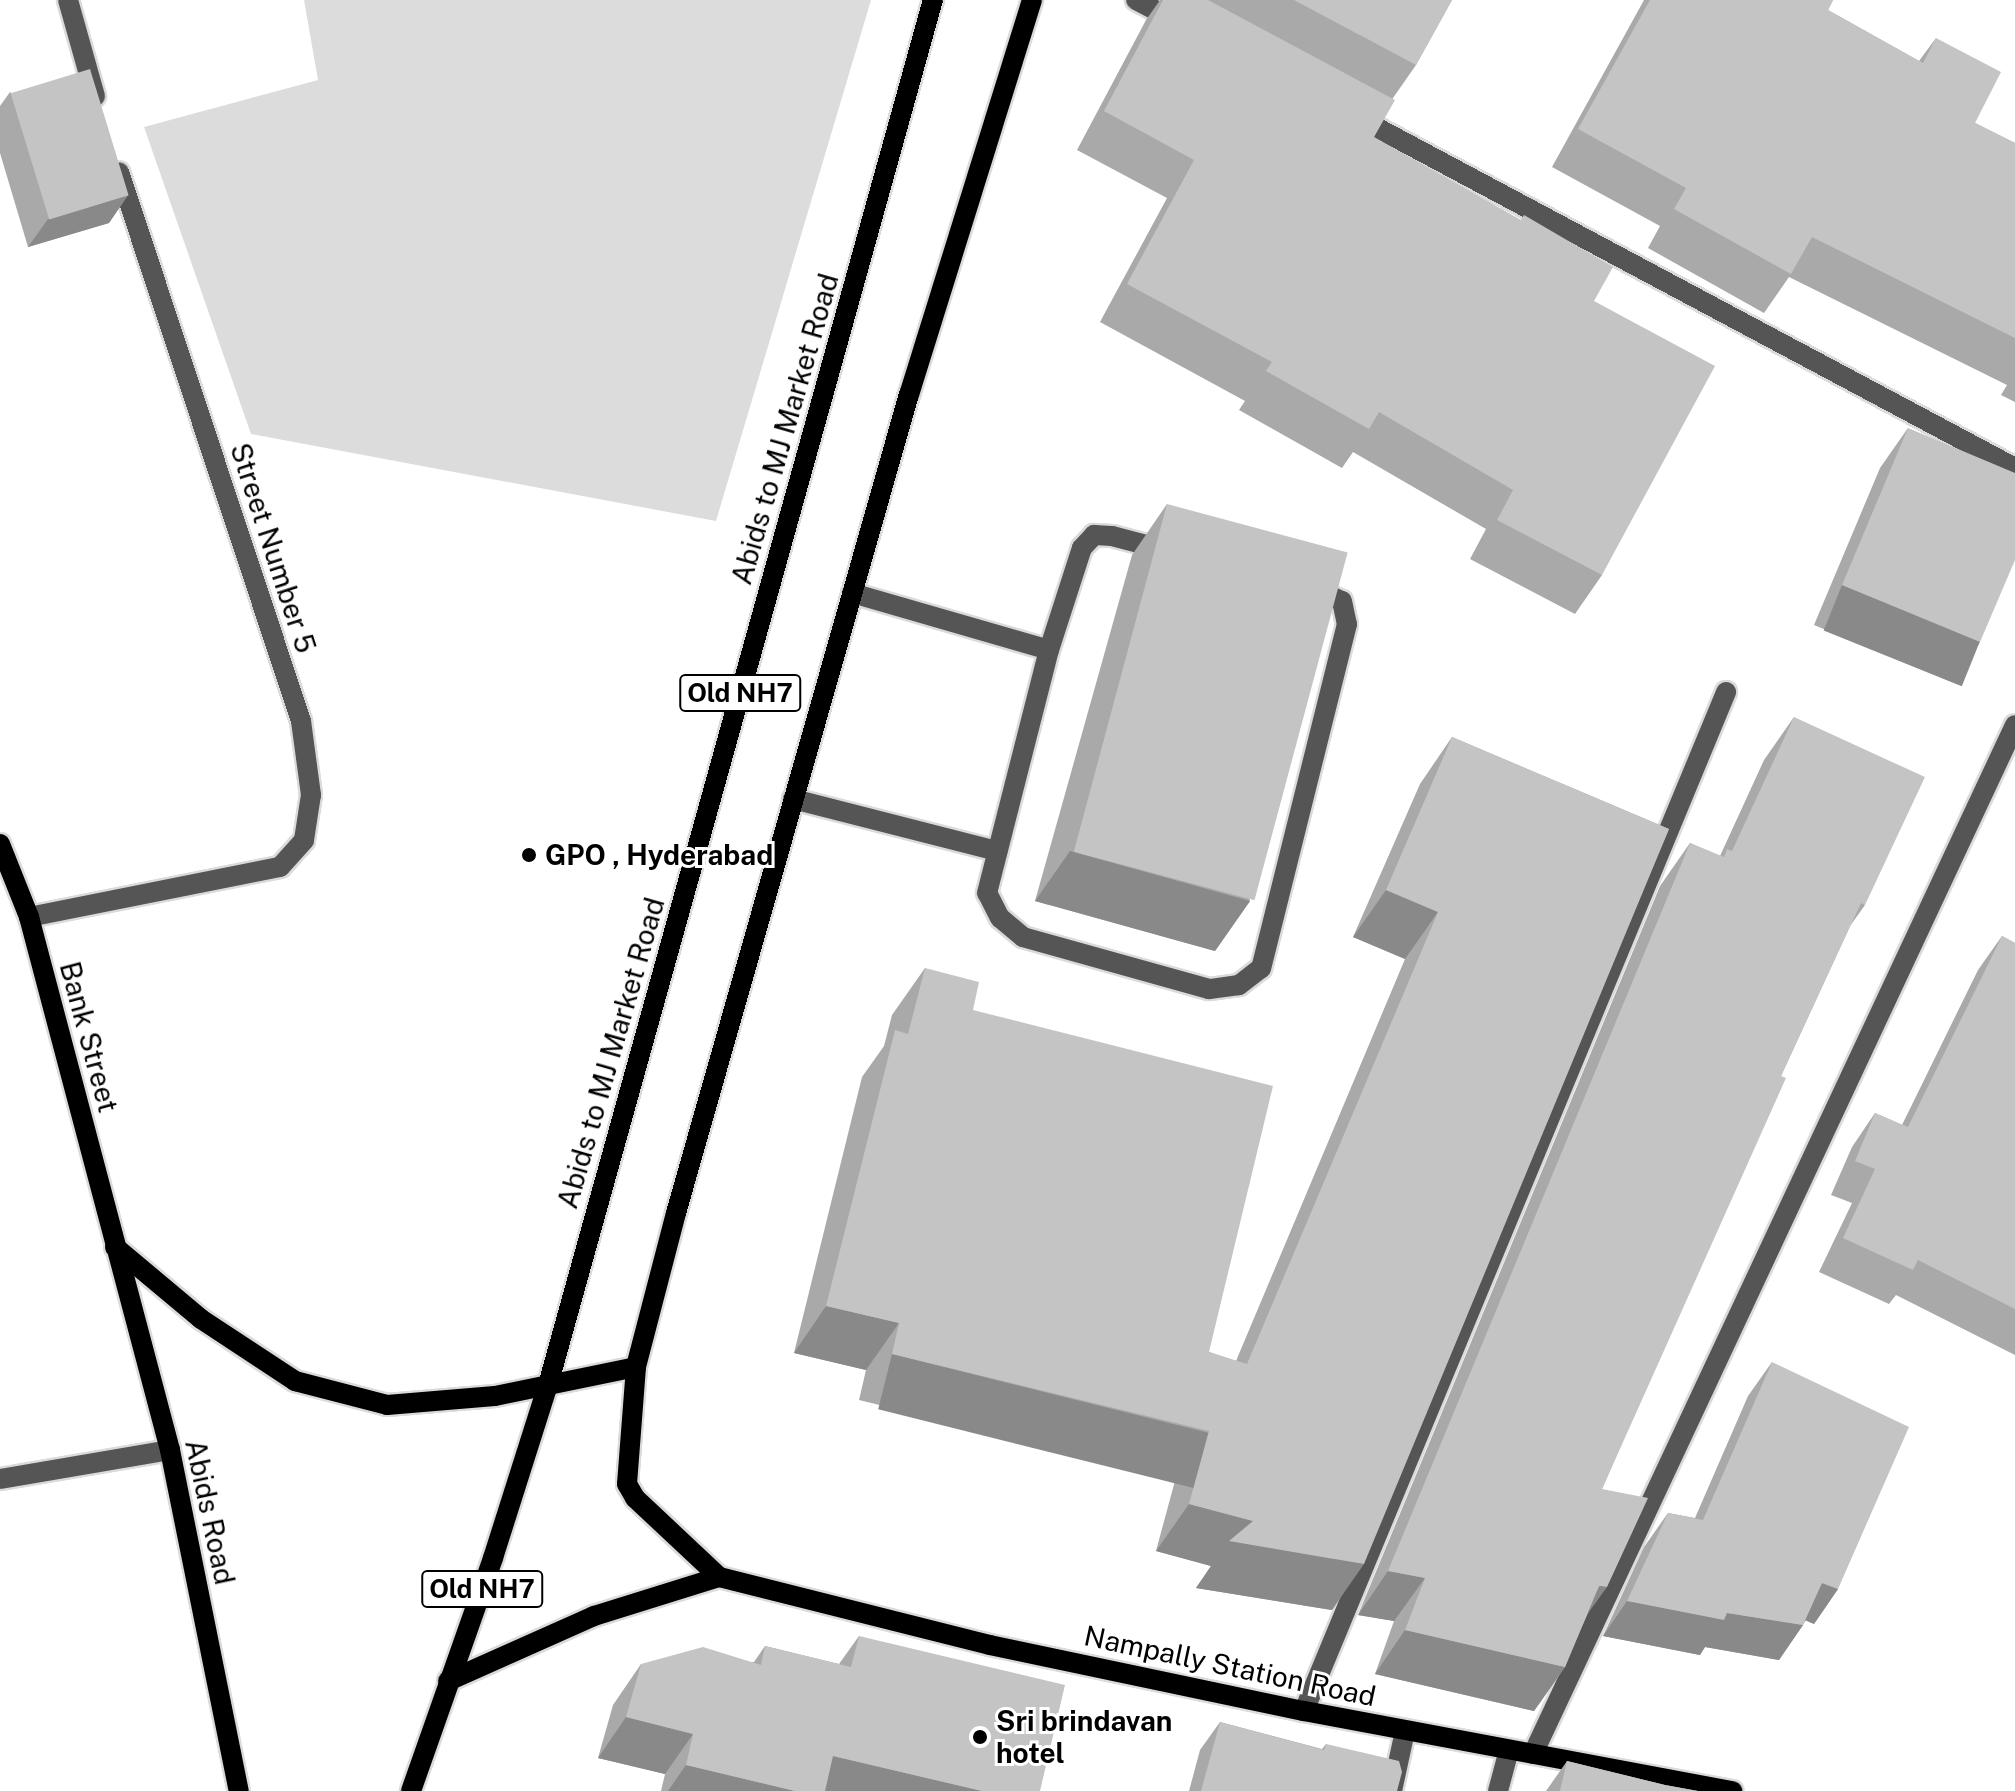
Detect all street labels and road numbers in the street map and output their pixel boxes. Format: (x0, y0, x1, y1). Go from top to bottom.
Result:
street label: Abids to MJ Market Road (724, 269, 846, 589)
street label: Street Number 5 (223, 439, 323, 657)
road number: Old NH7 (678, 671, 802, 715)
street label: Abids to MJ Market Road (550, 893, 672, 1213)
street label: Bank Street (53, 958, 125, 1116)
street label: Abids Road (178, 1436, 242, 1588)
road number: Old NH7 (420, 1567, 544, 1611)
street label: Nampally Station Road (1081, 1619, 1379, 1713)

